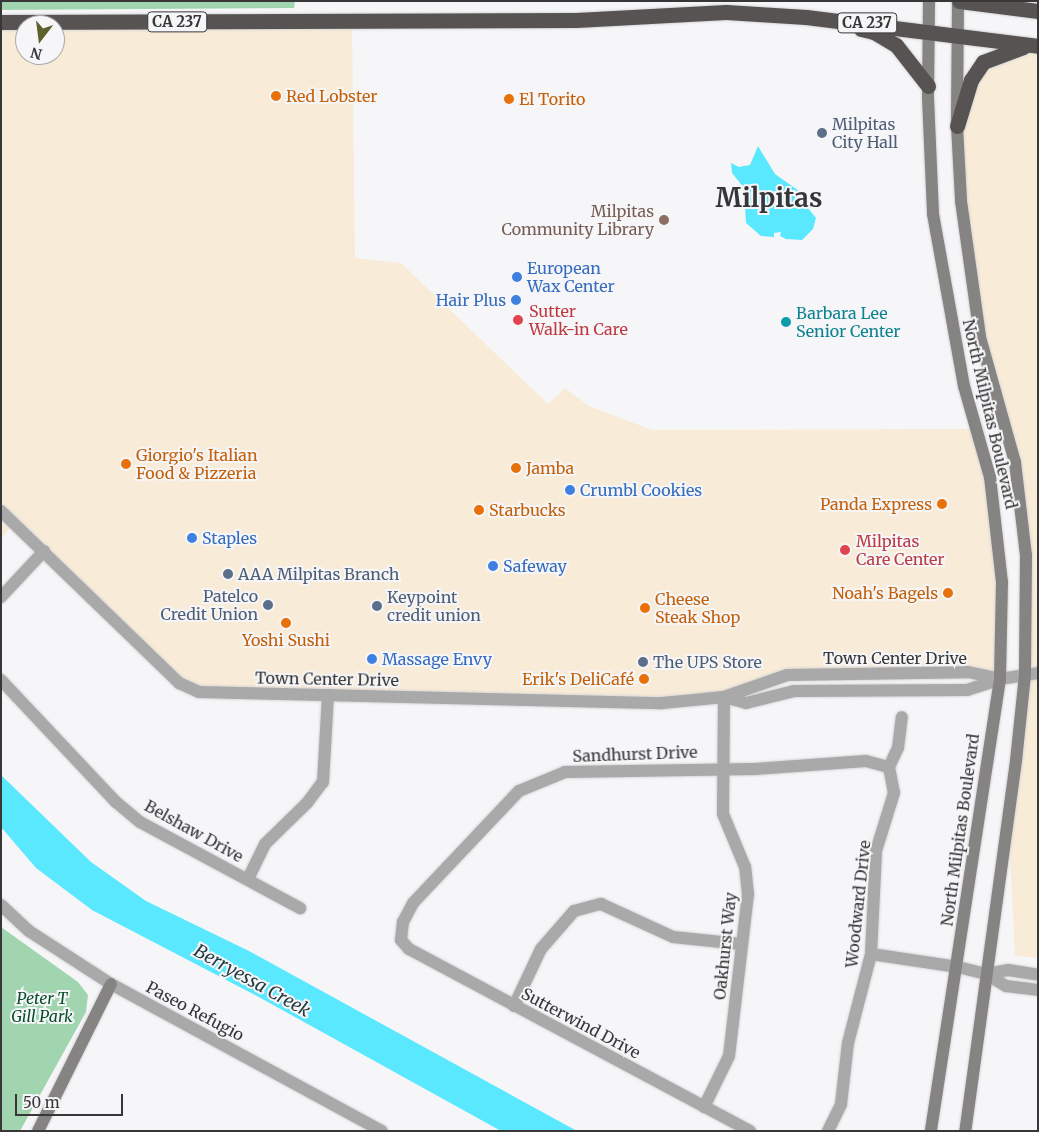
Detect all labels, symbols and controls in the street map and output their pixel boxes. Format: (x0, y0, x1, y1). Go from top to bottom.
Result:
road number: CA 237 (147, 10, 207, 34)
road number: CA 237 (837, 10, 897, 36)
north arrow (15, 15, 65, 65)
text: N (29, 43, 44, 64)
place label: Red Lobster (286, 86, 377, 106)
place label: El Torito (519, 89, 585, 109)
marker: Red Lobster (270, 90, 282, 102)
marker: El Torito (503, 93, 515, 105)
place label: Milpitas City Hall (832, 114, 898, 152)
marker: Milpitas City Hall (816, 127, 828, 139)
district label: Milpitas (716, 182, 822, 214)
place label: Milpitas Community Library (501, 201, 654, 239)
marker: Milpitas Community Library (658, 214, 670, 226)
place label: European Wax Center (527, 258, 615, 296)
marker: European Wax Center (511, 271, 523, 283)
place label: Hair Plus (436, 290, 506, 310)
marker: Hair Plus (510, 294, 522, 306)
place label: Sutter Walk-in Care (529, 301, 628, 339)
place label: Barbara Lee Senior Center (796, 303, 900, 341)
marker: Sutter Walk-in Care (511, 313, 525, 327)
marker: Barbara Lee Senior Center (780, 316, 792, 328)
street label: North Milpitas Boulevard (959, 317, 1021, 511)
place label: Giorgio's Italian Food & Pizzeria (136, 445, 257, 483)
marker: Giorgio's Italian Food & Pizzeria (120, 458, 132, 470)
place label: Jamba (526, 458, 574, 478)
marker: Jamba (510, 462, 522, 474)
place label: Crumbl Cookies (580, 480, 702, 500)
marker: Crumbl Cookies (564, 484, 576, 496)
place label: Panda Express (820, 494, 932, 514)
marker: Panda Express (936, 498, 948, 510)
place label: Starbucks (489, 500, 566, 520)
marker: Starbucks (473, 504, 485, 516)
place label: Staples (202, 528, 257, 548)
place label: Milpitas Care Center (856, 531, 945, 569)
marker: Staples (186, 532, 198, 544)
marker: Milpitas Care Center (838, 543, 852, 557)
place label: Safeway (503, 556, 567, 576)
marker: Safeway (487, 560, 499, 572)
place label: AAA Milpitas Branch (238, 564, 399, 584)
marker: AAA Milpitas Branch (222, 568, 234, 580)
place label: Noah's Bagels (832, 583, 938, 603)
place label: Patelco Credit Union (160, 586, 258, 624)
place label: Keypoint credit union (387, 587, 481, 625)
marker: Noah's Bagels (942, 587, 954, 599)
place label: Cheese Steak Shop (655, 589, 740, 627)
marker: Patelco Credit Union (262, 599, 274, 611)
marker: Keypoint credit union (371, 600, 383, 612)
marker: Cheese Steak Shop (639, 602, 651, 614)
marker: Yoshi Sushi (280, 617, 292, 629)
place label: Yoshi Sushi (242, 630, 330, 650)
street label: Town Center Drive (823, 648, 967, 668)
place label: Massage Envy (382, 649, 492, 669)
place label: The UPS Store (653, 652, 762, 672)
marker: Massage Envy (366, 653, 378, 665)
marker: The UPS Store (637, 656, 649, 668)
street label: Town Center Drive (255, 668, 399, 690)
place label: Erik's DeliCafé (522, 669, 634, 689)
marker: Erik's DeliCafé (638, 673, 650, 685)
street label: North Milpitas Boulevard (937, 733, 983, 927)
street label: Sandhurst Drive (572, 742, 698, 766)
street label: Belshaw Drive (141, 796, 247, 866)
street label: Woodward Drive (842, 839, 874, 969)
street label: Oakhurst Way (710, 891, 740, 1001)
water label: Berryessa Creek (190, 940, 314, 1022)
street label: Paseo Refugio (143, 977, 247, 1045)
street label: Sutterwind Drive (518, 984, 644, 1062)
park label: Peter T Gill Park (11, 988, 73, 1026)
scale bar (18, 1084, 125, 1116)
text: 50 m (23, 1093, 60, 1112)

